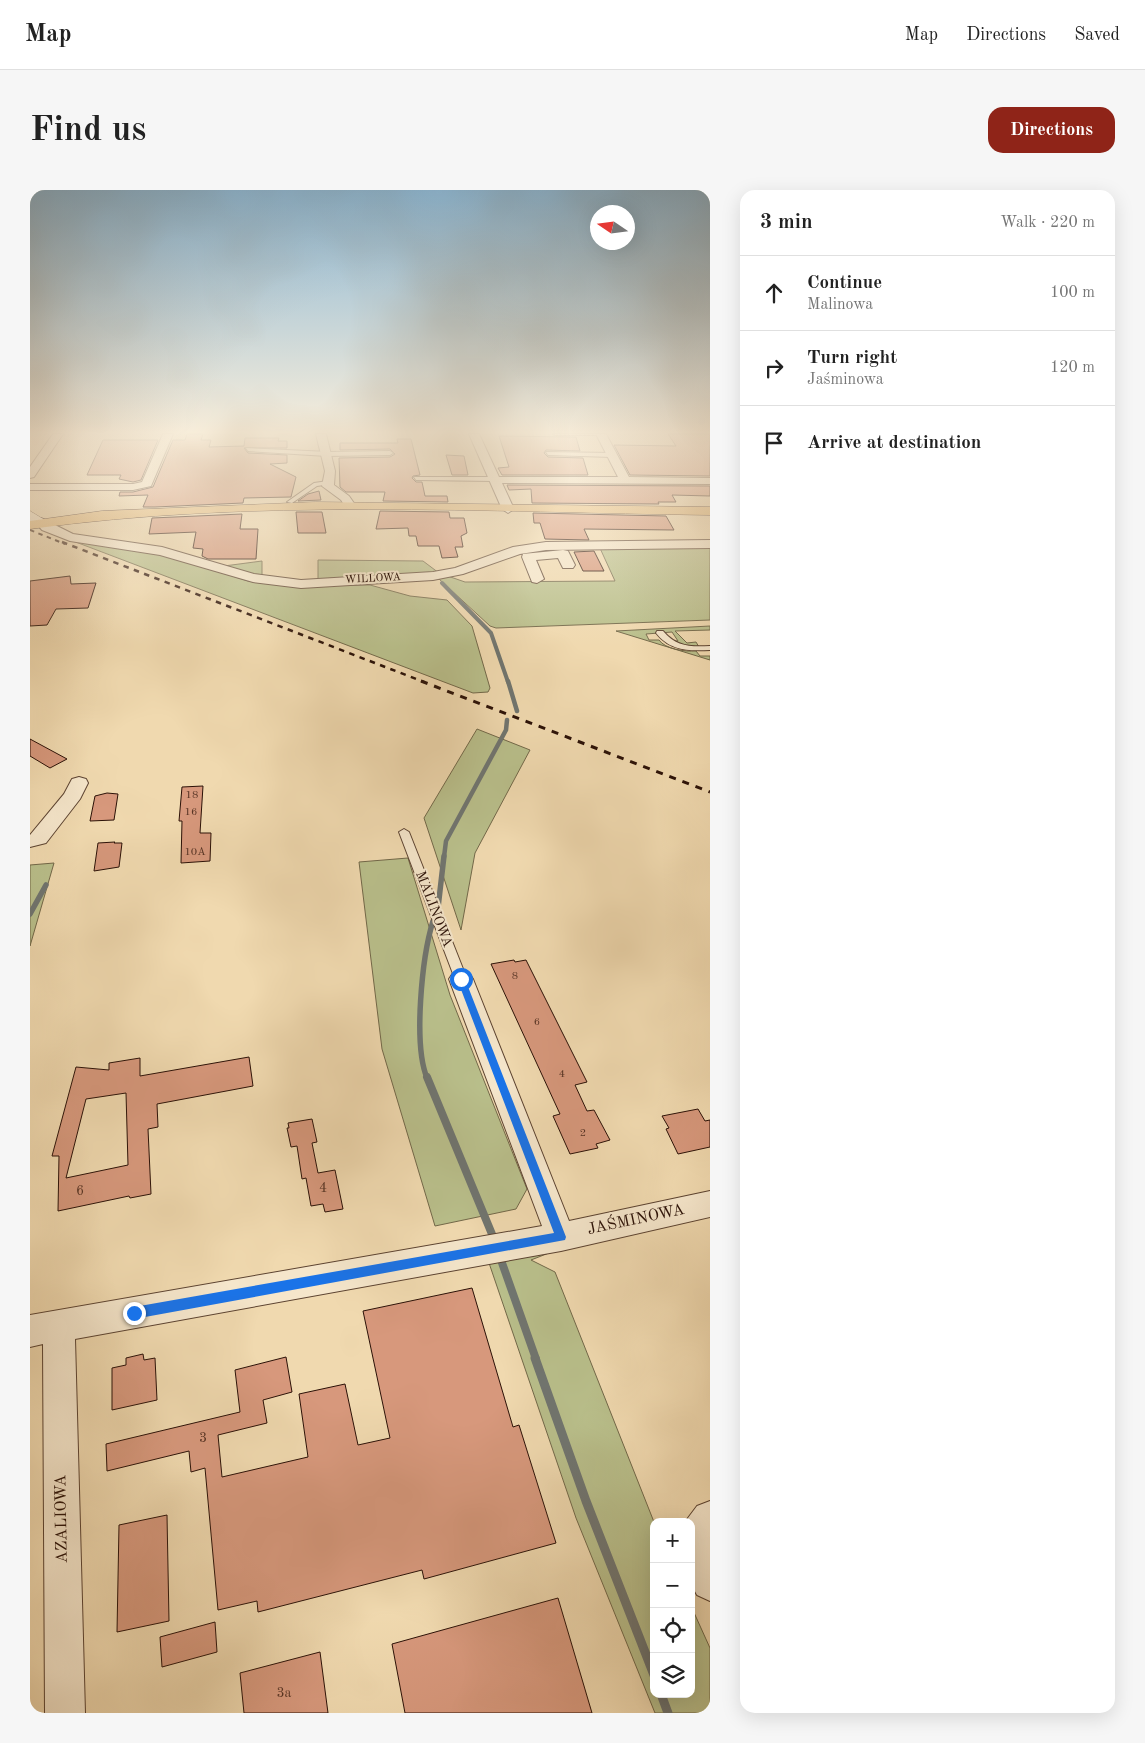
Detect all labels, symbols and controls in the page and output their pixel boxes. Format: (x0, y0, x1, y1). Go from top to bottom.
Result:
text: Map (25, 23, 72, 47)
text: Map (905, 26, 938, 44)
text: Directions (966, 26, 1046, 44)
text: Saved (1074, 26, 1120, 44)
button: Directions (988, 107, 1115, 153)
text: Find us (30, 113, 146, 148)
north arrow (590, 205, 635, 250)
text: 3 min (760, 212, 813, 233)
text: Walk · 220 m (1000, 215, 1095, 231)
text: Continue (807, 274, 882, 293)
icon: ahead (760, 279, 788, 307)
text: 100 m (1050, 285, 1095, 301)
text: Malinowa (807, 297, 873, 313)
text: Turn right (807, 349, 897, 368)
icon: right (760, 354, 788, 382)
text: 120 m (1050, 360, 1095, 376)
text: Jaśminowa (807, 372, 884, 388)
icon: arrive (760, 429, 788, 457)
text: Arrive at destination (807, 434, 981, 453)
street label: WILLOWA (345, 572, 402, 586)
house number: 18 (186, 790, 198, 801)
house number: 16 (185, 807, 197, 818)
house number: 10A (184, 847, 206, 858)
street label: MALINOWA (413, 869, 455, 949)
route start (450, 968, 473, 991)
house number: 8 (512, 971, 518, 982)
house number: 6 (534, 1017, 540, 1028)
house number: 4 (559, 1069, 565, 1080)
house number: 2 (580, 1128, 586, 1139)
house number: 4 (319, 1181, 327, 1195)
house number: 6 (76, 1184, 84, 1198)
street label: JAŚMINOWA (585, 1197, 686, 1238)
route end (123, 1302, 146, 1325)
house number: 3 (199, 1431, 207, 1445)
street label: AZALIOWA (53, 1474, 71, 1564)
map controls (650, 1518, 695, 1698)
button: + (650, 1518, 695, 1563)
button: − (650, 1563, 695, 1608)
button: locate (650, 1608, 695, 1653)
button: layers (650, 1653, 695, 1698)
house number: 3a (276, 1686, 292, 1700)

